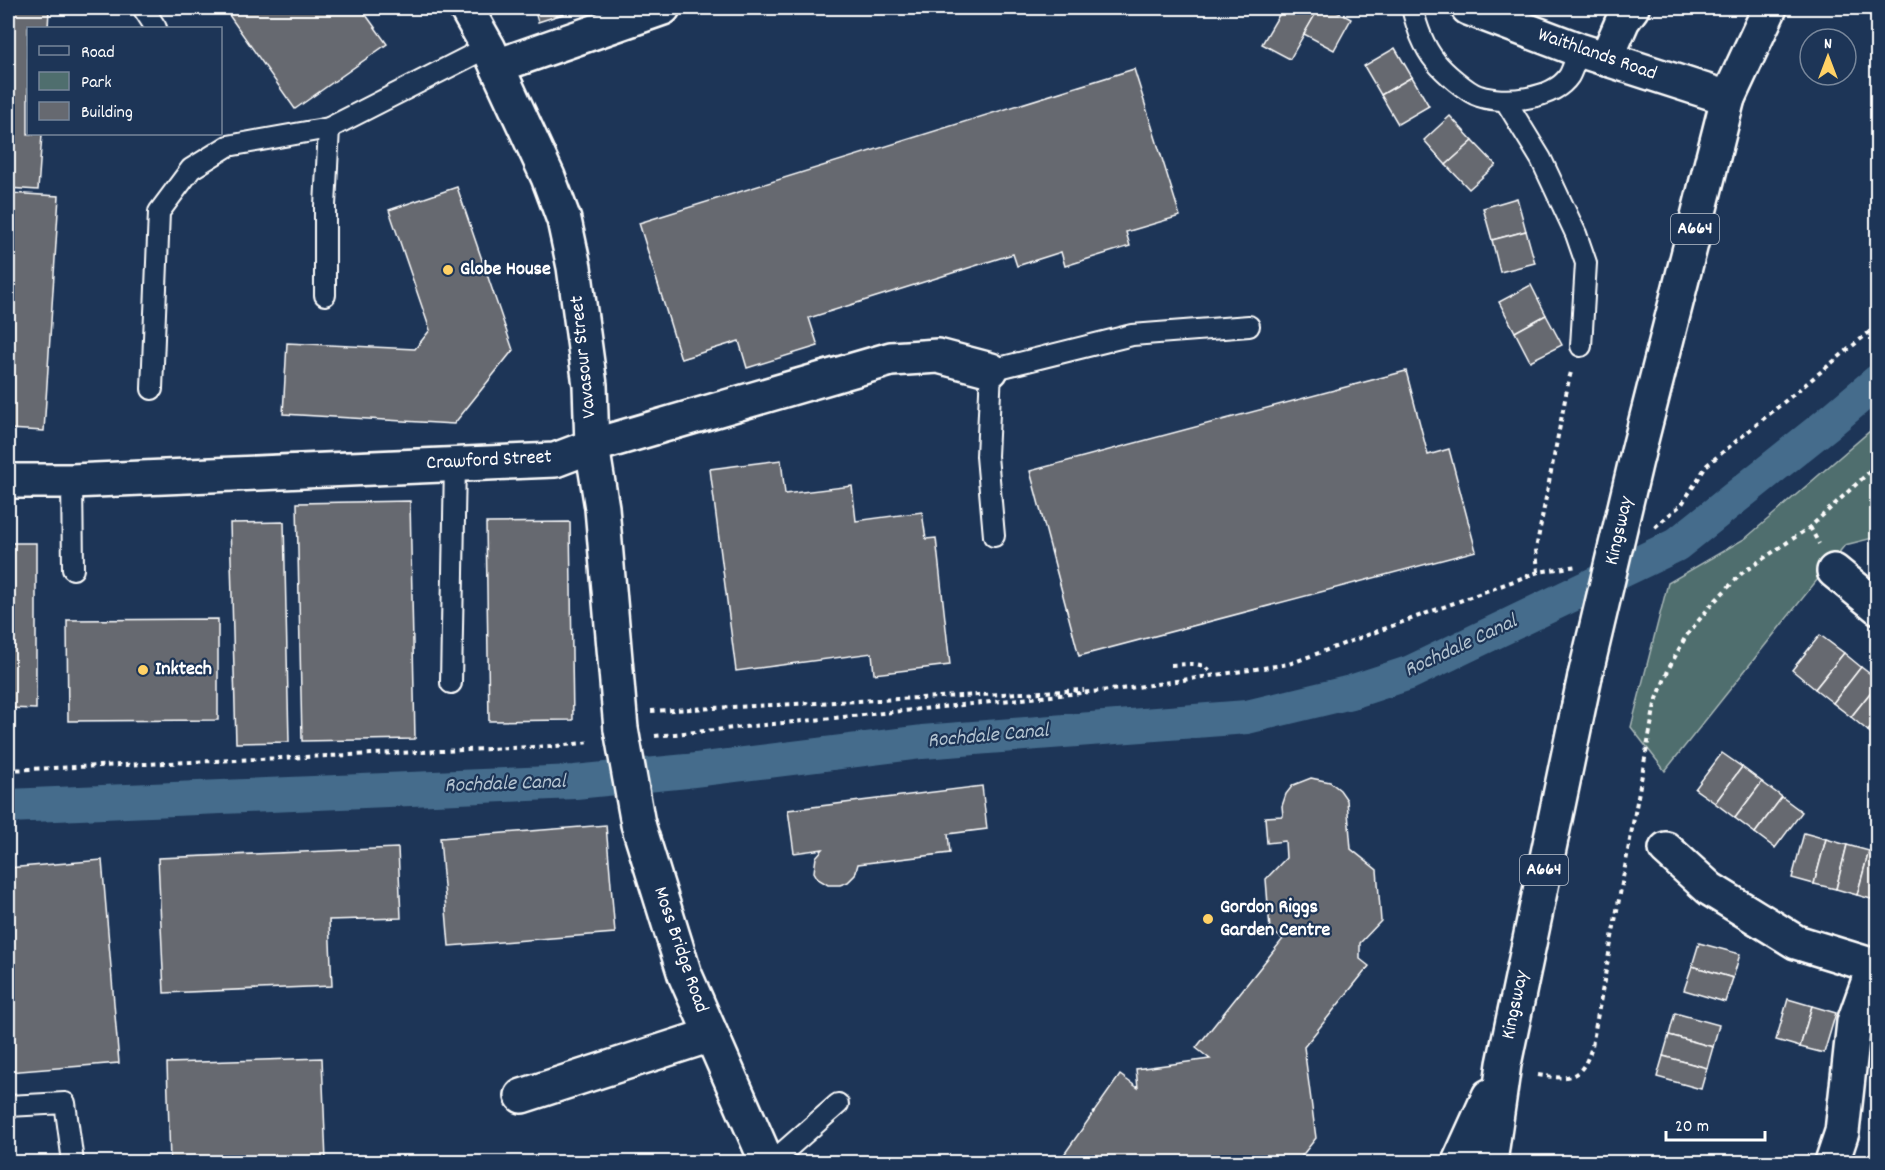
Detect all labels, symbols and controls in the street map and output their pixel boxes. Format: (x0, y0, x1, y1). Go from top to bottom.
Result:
street label: Waithlands Road (1534, 22, 1660, 88)
legend (27, 27, 222, 135)
north arrow (1798, 27, 1858, 87)
text: N (1824, 33, 1832, 56)
text: Road (81, 41, 115, 66)
text: Park (81, 71, 112, 96)
text: Building (81, 101, 133, 126)
road number: A664 (1671, 214, 1719, 244)
place label: Globe House (460, 256, 551, 284)
marker: Globe House (441, 263, 455, 277)
street label: Vavasour Street (564, 294, 604, 420)
street label: Crawford Street (426, 444, 552, 478)
street label: Kingsway (1599, 493, 1642, 568)
water label: Rochdale Canal (1400, 607, 1524, 686)
place label: Inktech (155, 656, 212, 684)
marker: Inktech (136, 663, 150, 677)
water label: Rochdale Canal (926, 717, 1052, 757)
water label: Rochdale Canal (444, 768, 568, 802)
road number: A664 (1520, 855, 1568, 885)
street label: Moss Bridge Road (645, 883, 715, 1017)
place label: Gordon Riggs Garden Centre (1220, 894, 1331, 945)
marker: Gordon Riggs Garden Centre (1201, 912, 1215, 926)
street label: Kingsway (1495, 967, 1537, 1042)
scale bar (1666, 1104, 1765, 1142)
text: 20 m (1675, 1115, 1709, 1140)

